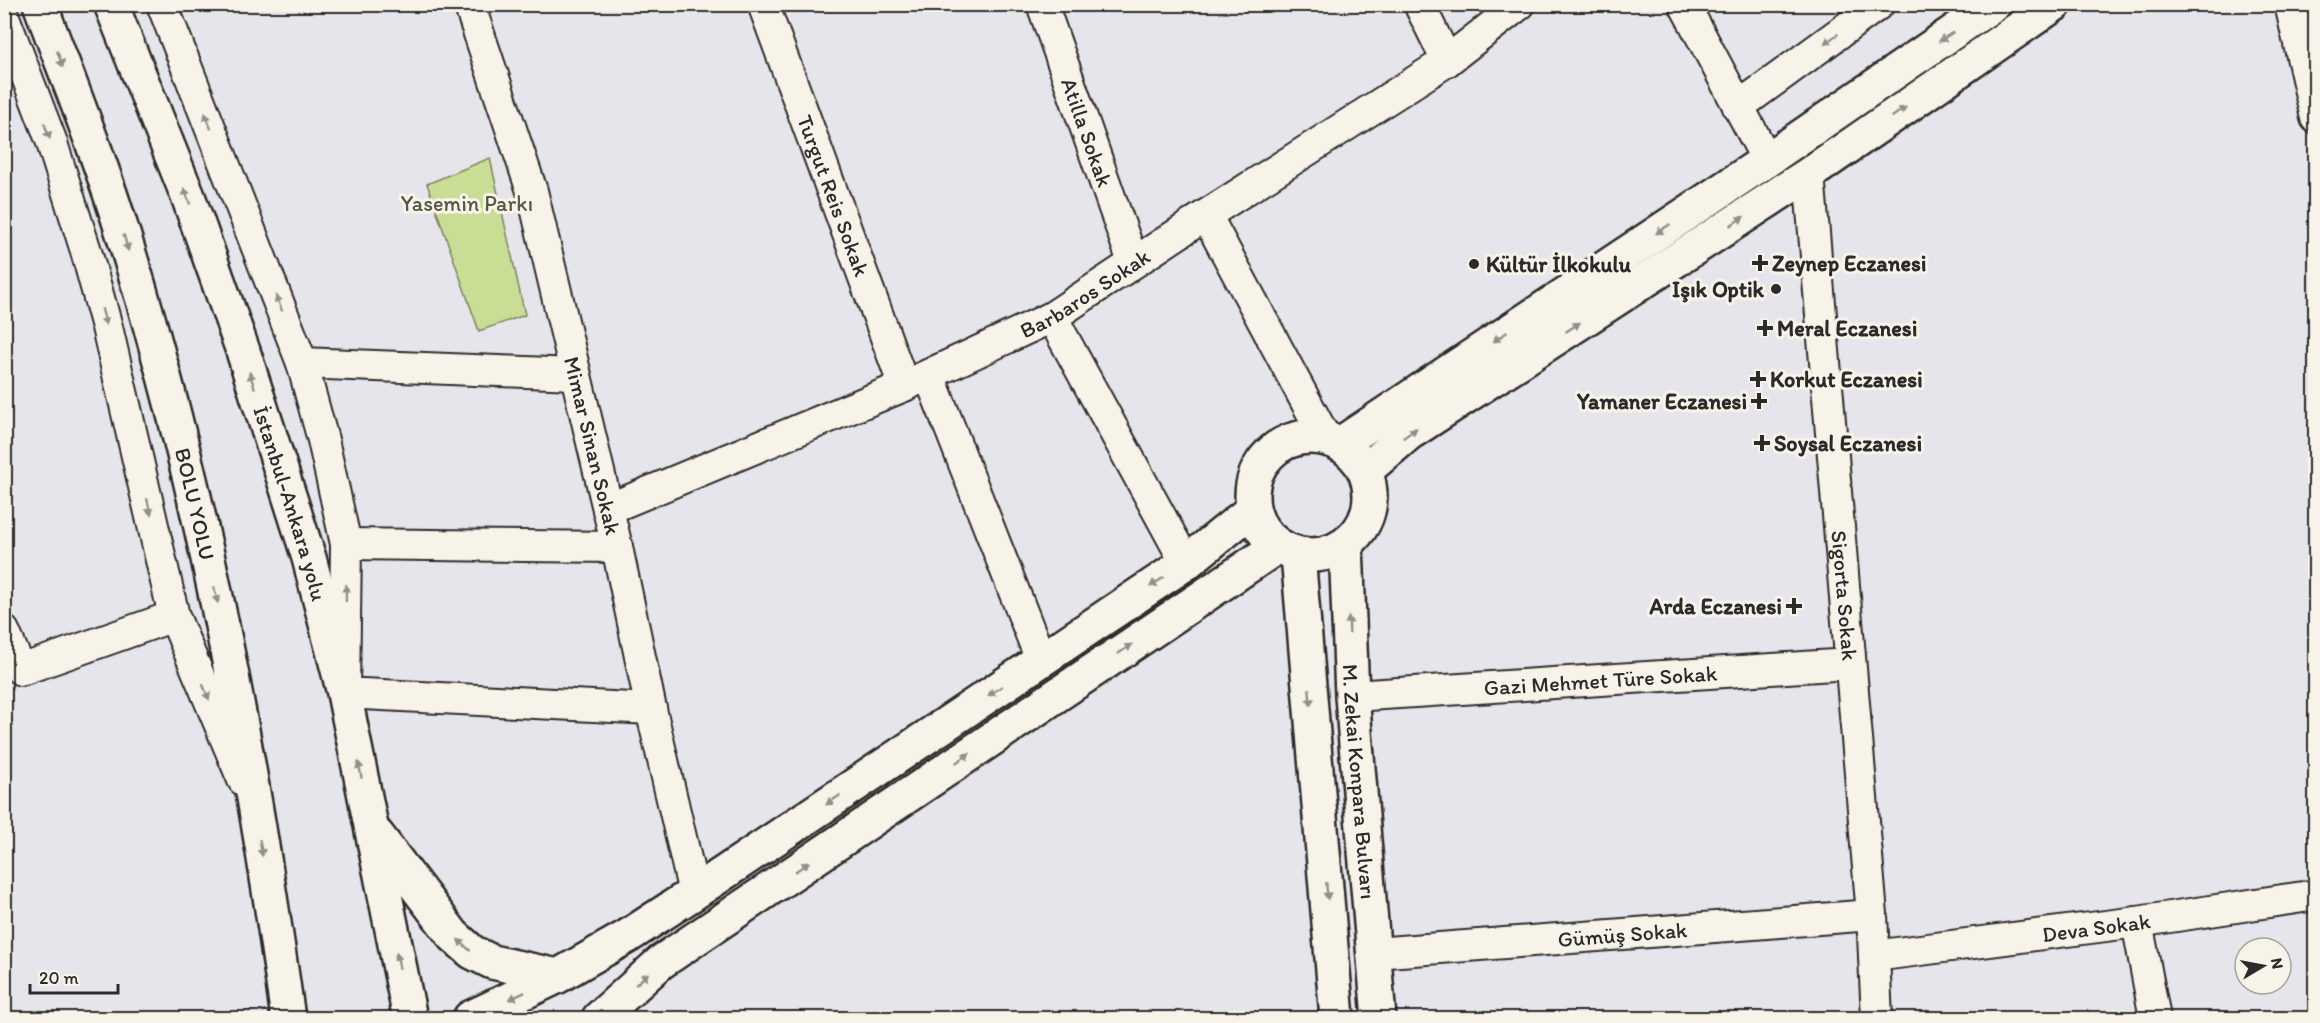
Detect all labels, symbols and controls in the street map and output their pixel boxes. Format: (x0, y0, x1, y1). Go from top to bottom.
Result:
one-way arrow (1938, 32, 1954, 43)
one-way arrow (1824, 33, 1840, 45)
one-way arrow (56, 51, 66, 69)
street label: Atilla Sokak (1055, 74, 1118, 191)
one-way arrow (1890, 106, 1906, 118)
street label: Turgut Reis Sokak (791, 111, 875, 281)
one-way arrow (202, 112, 212, 130)
one-way arrow (43, 122, 53, 140)
one-way arrow (182, 187, 191, 205)
park label: Yasemin Parkı (401, 190, 533, 217)
one-way arrow (1728, 215, 1745, 226)
one-way arrow (1655, 223, 1671, 234)
one-way arrow (122, 234, 131, 252)
street label: Barbaros Sokak (1016, 243, 1156, 344)
place label: Zeynep Eczanesi (1772, 250, 1926, 277)
place label: Kültür İlkokulu (1486, 251, 1632, 278)
marker: Zeynep Eczanesi (1753, 256, 1767, 270)
marker: Kültür İlkokulu (1467, 257, 1481, 271)
place label: Işık Optik (1672, 276, 1765, 303)
marker: Işık Optik (1769, 282, 1783, 296)
one-way arrow (273, 293, 283, 311)
one-way arrow (100, 308, 110, 326)
place label: Meral Eczanesi (1777, 315, 1917, 342)
one-way arrow (1565, 321, 1581, 332)
marker: Meral Eczanesi (1758, 321, 1772, 335)
one-way arrow (1493, 331, 1509, 343)
street label: Mimar Sinan Sokak (558, 354, 627, 538)
place label: Korkut Eczanesi (1770, 366, 1923, 393)
one-way arrow (247, 371, 257, 389)
marker: Korkut Eczanesi (1751, 372, 1765, 386)
place label: Yamaner Eczanesi (1576, 388, 1747, 415)
marker: Yamaner Eczanesi (1752, 394, 1766, 408)
street label: İstanbul-Ankara yolu (247, 403, 333, 604)
one-way arrow (1401, 427, 1417, 439)
place label: Soysal Eczanesi (1774, 430, 1922, 457)
marker: Soysal Eczanesi (1755, 436, 1769, 450)
street label: BOLU YOLU (169, 445, 221, 563)
one-way arrow (144, 498, 154, 516)
street label: Sigorta Sokak (1825, 529, 1863, 662)
one-way arrow (1149, 576, 1165, 587)
one-way arrow (341, 583, 351, 602)
one-way arrow (211, 585, 221, 604)
place label: Arda Eczanesi (1648, 593, 1782, 620)
marker: Arda Eczanesi (1787, 599, 1801, 613)
one-way arrow (1345, 616, 1354, 635)
one-way arrow (1117, 644, 1133, 655)
street label: Gazi Mehmet Türe Sokak (1483, 660, 1719, 701)
street label: M. Zekai Konpara Bulvarı (1337, 663, 1382, 900)
one-way arrow (201, 684, 211, 702)
one-way arrow (987, 685, 1003, 696)
one-way arrow (1306, 687, 1315, 706)
one-way arrow (955, 752, 971, 764)
one-way arrow (355, 760, 364, 779)
one-way arrow (825, 794, 841, 805)
one-way arrow (257, 839, 266, 858)
one-way arrow (794, 862, 810, 873)
one-way arrow (1322, 881, 1332, 900)
street label: Deva Sokak (2041, 907, 2153, 948)
street label: Gümüş Sokak (1557, 916, 1689, 953)
north arrow (2233, 936, 2293, 996)
one-way arrow (457, 939, 472, 952)
one-way arrow (393, 951, 402, 970)
scale bar (30, 957, 118, 995)
text: N (2267, 957, 2288, 970)
text: 20 m (39, 967, 79, 989)
one-way arrow (635, 972, 650, 986)
one-way arrow (508, 991, 525, 1000)

